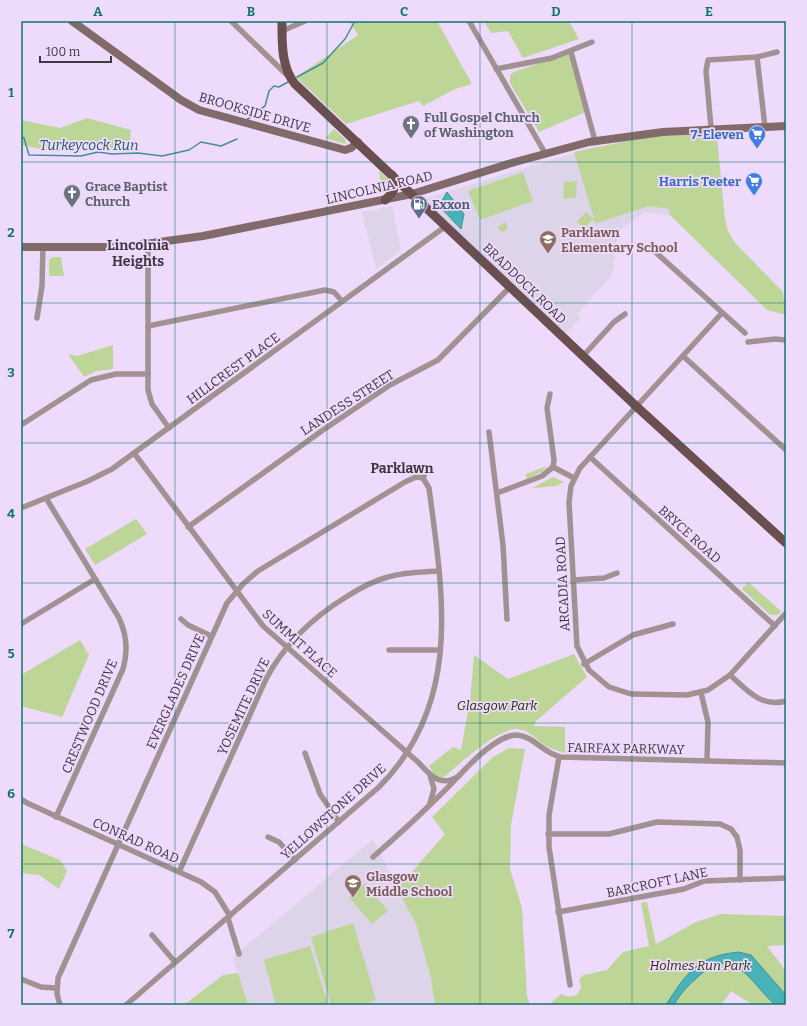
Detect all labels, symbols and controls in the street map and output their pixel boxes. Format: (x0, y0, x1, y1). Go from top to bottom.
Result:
text: A (93, 4, 103, 19)
text: B (247, 4, 255, 19)
text: C (400, 4, 408, 19)
text: D (551, 4, 561, 19)
text: E (705, 4, 713, 19)
scale bar (40, 38, 111, 64)
text: 100 m (46, 45, 81, 59)
text: 1 (8, 85, 14, 100)
street label: BROOKSIDE DRIVE (197, 89, 313, 136)
place label: Full Gospel Church of Washington (424, 110, 540, 140)
church icon: Full Gospel Church of Washington (401, 114, 421, 139)
supermarket icon: 7-Eleven (747, 124, 767, 149)
place label: 7-Eleven (690, 127, 745, 142)
water label: Turkeycock Run (39, 137, 139, 154)
street label: LINCOLNIA ROAD (324, 168, 434, 207)
supermarket icon: Harris Teeter (744, 171, 764, 196)
place label: Harris Teeter (659, 174, 741, 189)
place label: Grace Baptist Church (85, 179, 168, 209)
church icon: Grace Baptist Church (62, 183, 82, 208)
fuel station icon: Exxon (409, 194, 429, 219)
place label: Exxon (432, 197, 470, 212)
text: 2 (7, 225, 15, 240)
place label: Parklawn Elementary School (561, 225, 678, 255)
school or university icon: Parklawn Elementary School (538, 229, 558, 254)
district label: Lincolnia Heights (107, 237, 169, 270)
street label: BRADDOCK ROAD (480, 240, 569, 327)
street label: HILLCREST PLACE (184, 330, 283, 407)
text: 3 (7, 365, 15, 380)
street label: LANDESS STREET (298, 366, 397, 438)
district label: Parklawn (370, 460, 434, 477)
street label: BRYCE ROAD (655, 503, 724, 566)
text: 4 (7, 506, 15, 521)
street label: ARCADIA ROAD (553, 536, 572, 632)
street label: SUMMIT PLACE (259, 606, 340, 681)
street label: EVERGLADES DRIVE (143, 631, 208, 751)
text: 5 (7, 646, 15, 661)
street label: YOSEMITE DRIVE (214, 655, 273, 757)
street label: CRESTWOOD DRIVE (59, 657, 120, 776)
park label: Glasgow Park (457, 698, 538, 713)
street label: FAIRFAX PARKWAY (567, 740, 685, 757)
street label: YELLOWSTONE DRIVE (278, 760, 389, 862)
text: 6 (7, 786, 15, 801)
street label: CONRAD ROAD (90, 815, 181, 866)
street label: BARCROFT LANE (605, 864, 709, 901)
place label: Glasgow Middle School (366, 869, 452, 899)
school or university icon: Glasgow Middle School (343, 873, 363, 898)
text: 7 (8, 926, 15, 941)
park label: Holmes Run Park (649, 958, 751, 973)

